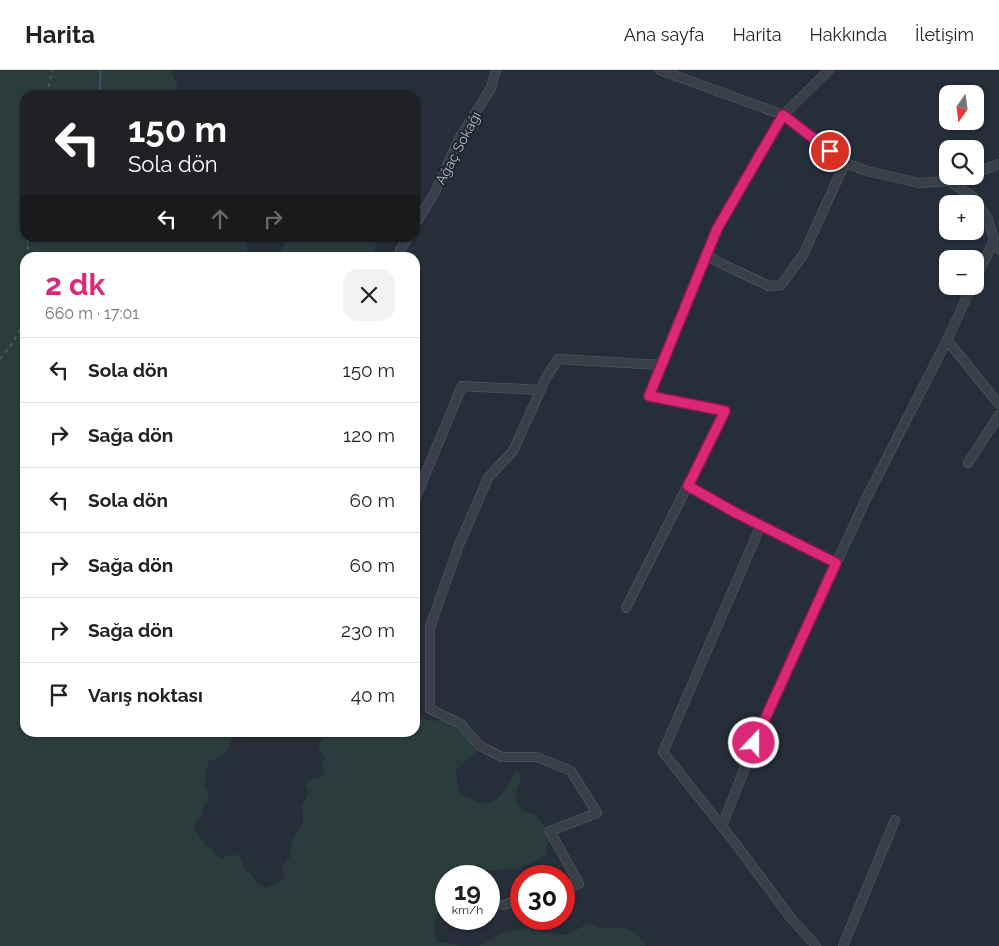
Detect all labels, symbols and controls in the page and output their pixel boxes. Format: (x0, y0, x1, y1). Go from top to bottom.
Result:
text: Harita (25, 20, 95, 49)
text: Ana sayfa (624, 24, 704, 45)
text: Harita (732, 24, 782, 45)
text: Hakkında (810, 24, 887, 45)
text: İletişim (915, 24, 974, 45)
north arrow (939, 85, 984, 130)
map controls (939, 85, 984, 295)
text: 150 m (128, 109, 227, 150)
street label: Ağaç Sokağı (432, 109, 484, 187)
icon: left (45, 110, 110, 175)
pin (809, 130, 851, 172)
icon: arrive (816, 137, 844, 165)
button: search (939, 140, 984, 185)
text: Sola dön (128, 151, 218, 177)
button: + (939, 195, 984, 240)
icon: left (153, 205, 181, 233)
icon: ahead (206, 205, 234, 233)
icon: right (259, 205, 287, 233)
button: − (939, 250, 984, 295)
text: 2 dk (45, 267, 105, 302)
button: close (343, 269, 395, 321)
text: 660 m · 17:01 (45, 304, 139, 323)
icon: left (45, 356, 73, 384)
text: Sola dön (88, 359, 168, 381)
text: 150 m (343, 359, 395, 381)
icon: right (45, 421, 73, 449)
text: Sağa dön (88, 424, 173, 446)
text: 120 m (343, 424, 395, 446)
icon: left (45, 486, 73, 514)
text: Sola dön (88, 489, 168, 511)
text: 60 m (350, 489, 395, 511)
icon: right (45, 551, 73, 579)
text: Sağa dön (88, 554, 173, 576)
text: 60 m (350, 554, 395, 576)
icon: right (45, 616, 73, 644)
text: Sağa dön (88, 619, 173, 641)
text: 230 m (341, 619, 395, 641)
icon: arrive (45, 681, 73, 709)
text: Varış noktası (88, 684, 203, 706)
text: 40 m (351, 684, 395, 706)
position arrow (727, 716, 779, 768)
speed limit sign: 30 (510, 865, 575, 930)
text: 19 (454, 876, 481, 906)
text: km/h (452, 903, 483, 917)

